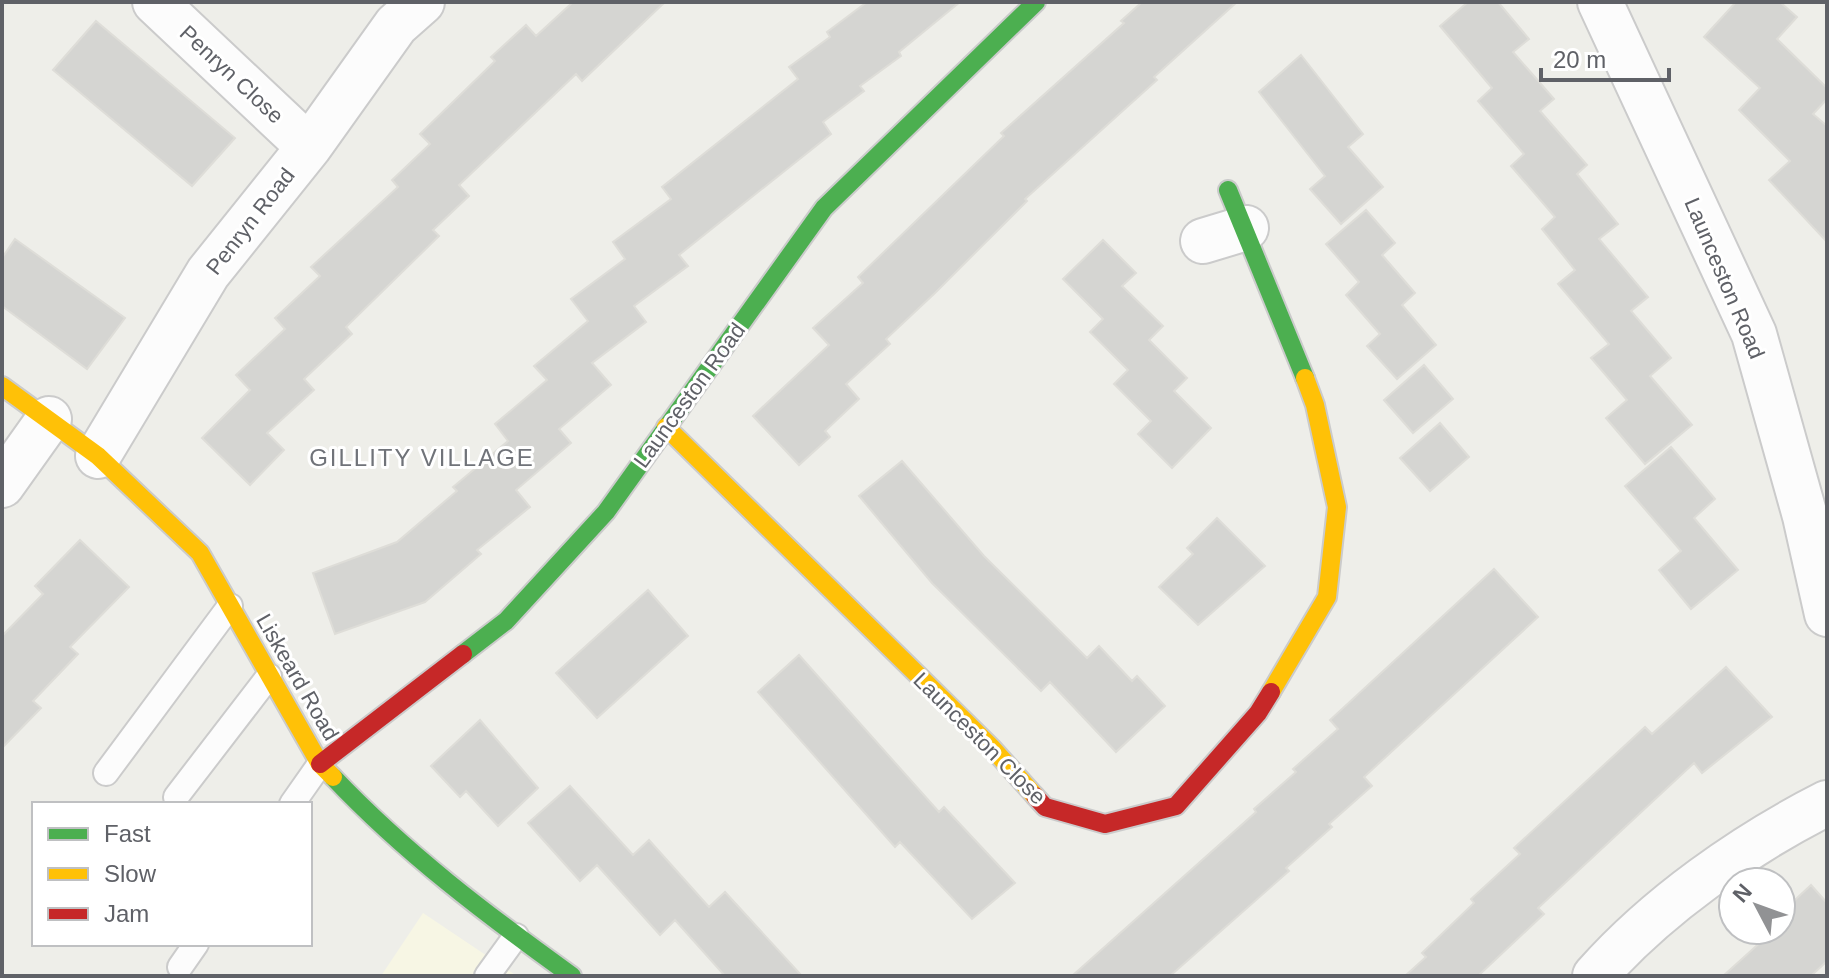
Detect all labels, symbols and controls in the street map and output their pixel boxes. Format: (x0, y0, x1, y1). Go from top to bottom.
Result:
street label: Penryn Close (175, 20, 288, 129)
scale bar (1541, 32, 1669, 82)
text: 20 m (1553, 46, 1606, 73)
street label: Penryn Road (201, 163, 300, 280)
street label: Launceston Road (1679, 194, 1770, 362)
street label: Launceston Road (629, 318, 750, 472)
district label: GILLITY VILLAGE (309, 444, 535, 471)
street label: Liskeard Road (251, 610, 344, 745)
street label: Launceston Close (909, 667, 1051, 809)
legend (32, 802, 312, 946)
text: Fast (104, 820, 151, 847)
text: Slow (104, 860, 157, 887)
north arrow (1717, 866, 1797, 946)
text: N (1728, 879, 1757, 907)
text: Jam (104, 900, 149, 927)

